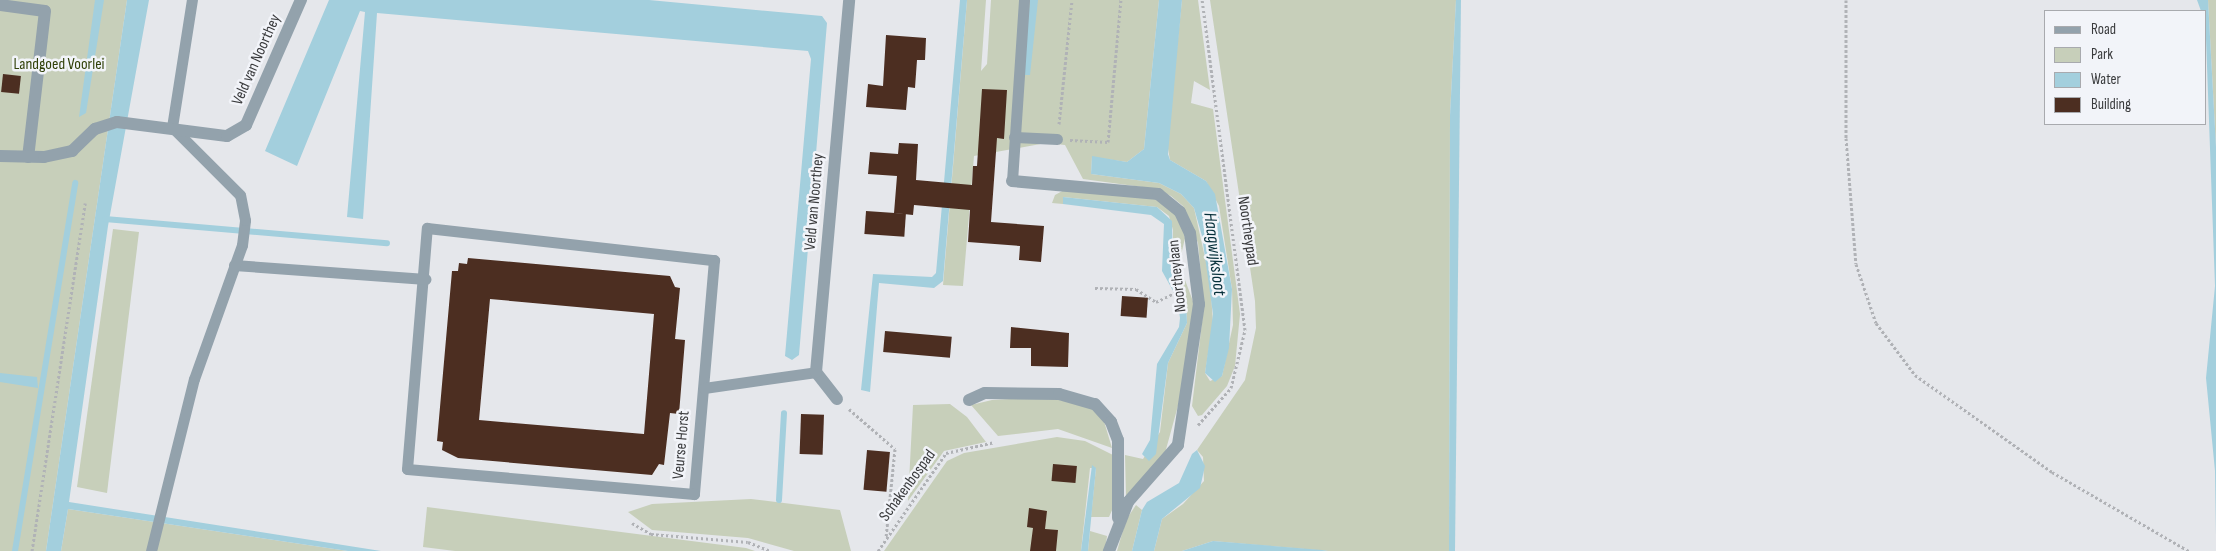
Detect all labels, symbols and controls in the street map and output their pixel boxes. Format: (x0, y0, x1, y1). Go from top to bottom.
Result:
legend (2044, 10, 2206, 125)
street label: Veld van Noorthey (228, 12, 286, 108)
text: Road (2091, 20, 2116, 39)
text: Park (2091, 45, 2113, 64)
park label: Landgoed Voorlei (13, 55, 105, 75)
text: Water (2091, 70, 2121, 89)
text: Building (2091, 95, 2131, 114)
street label: Veld van Noorthey (801, 153, 829, 251)
street label: Noortheypad (1233, 195, 1261, 267)
water label: Haagwijksloot (1198, 211, 1230, 297)
street label: Noortheylaan (1165, 239, 1191, 313)
street label: Veurse Horst (669, 410, 695, 480)
street label: Schakenbospad (876, 446, 940, 526)

